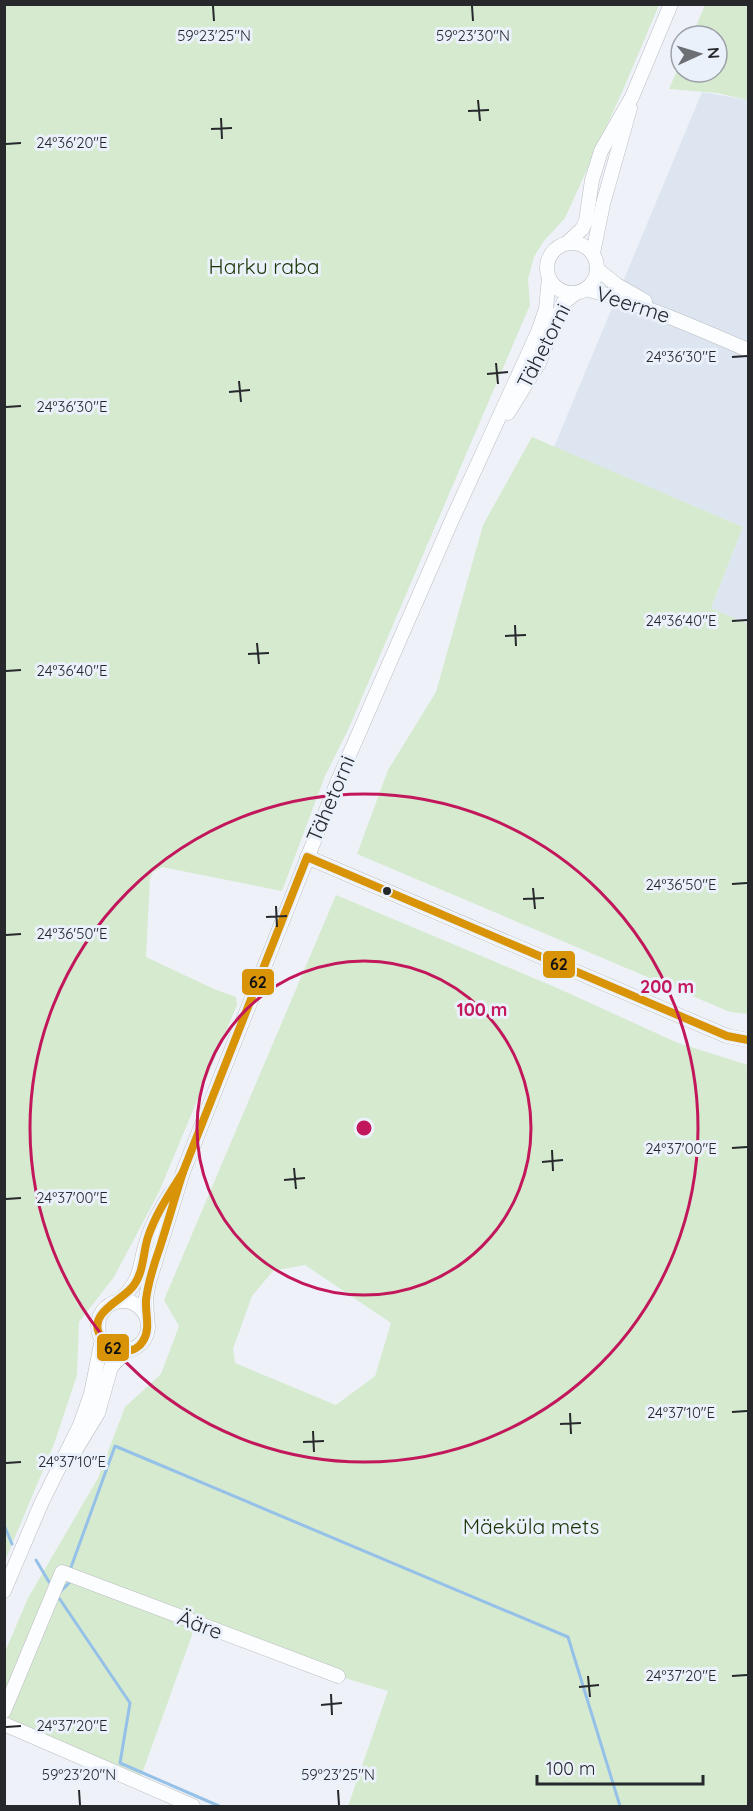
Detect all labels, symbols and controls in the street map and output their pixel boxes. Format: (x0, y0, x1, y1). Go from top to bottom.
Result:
north arrow (669, 24, 729, 84)
text: 59°23'25"N (177, 26, 251, 45)
text: 59°23'30"N (436, 26, 510, 45)
text: N (704, 46, 724, 60)
text: 24°36'20"E (36, 133, 108, 152)
park label: Harku raba (209, 253, 319, 279)
street label: Veerme (593, 280, 674, 328)
street label: Tähetorni (511, 299, 575, 392)
text: 24°36'30"E (646, 347, 716, 366)
text: 24°36'30"E (37, 397, 107, 416)
text: 24°36'40"E (646, 611, 716, 630)
text: 24°36'40"E (37, 661, 107, 680)
street label: Tähetorni (300, 751, 360, 846)
text: 24°36'50"E (645, 875, 717, 894)
unlabelled marker (381, 885, 393, 897)
text: 24°36'50"E (36, 924, 108, 943)
line badge: 62 (542, 950, 576, 979)
text: 62 (550, 954, 568, 974)
line badge: 62 (241, 968, 275, 996)
text: 62 (249, 972, 267, 992)
text: 200 m (640, 975, 694, 998)
text: 100 m (457, 998, 507, 1021)
centre of rings (354, 1118, 374, 1138)
text: 24°37'00"E (645, 1139, 717, 1158)
text: 24°37'00"E (36, 1188, 108, 1207)
line badge: 62 (96, 1333, 130, 1362)
text: 62 (104, 1338, 122, 1358)
text: 24°37'10"E (647, 1403, 715, 1422)
text: 24°37'10"E (38, 1452, 106, 1471)
park label: Mäeküla mets (463, 1513, 599, 1539)
street label: Ääre (174, 1604, 226, 1644)
text: 24°37'20"E (646, 1666, 716, 1685)
text: 24°37'20"E (37, 1716, 107, 1735)
scale bar (537, 1748, 704, 1786)
text: 100 m (546, 1757, 595, 1780)
text: 59°23'20"N (42, 1765, 116, 1784)
text: 59°23'25"N (301, 1765, 375, 1784)

